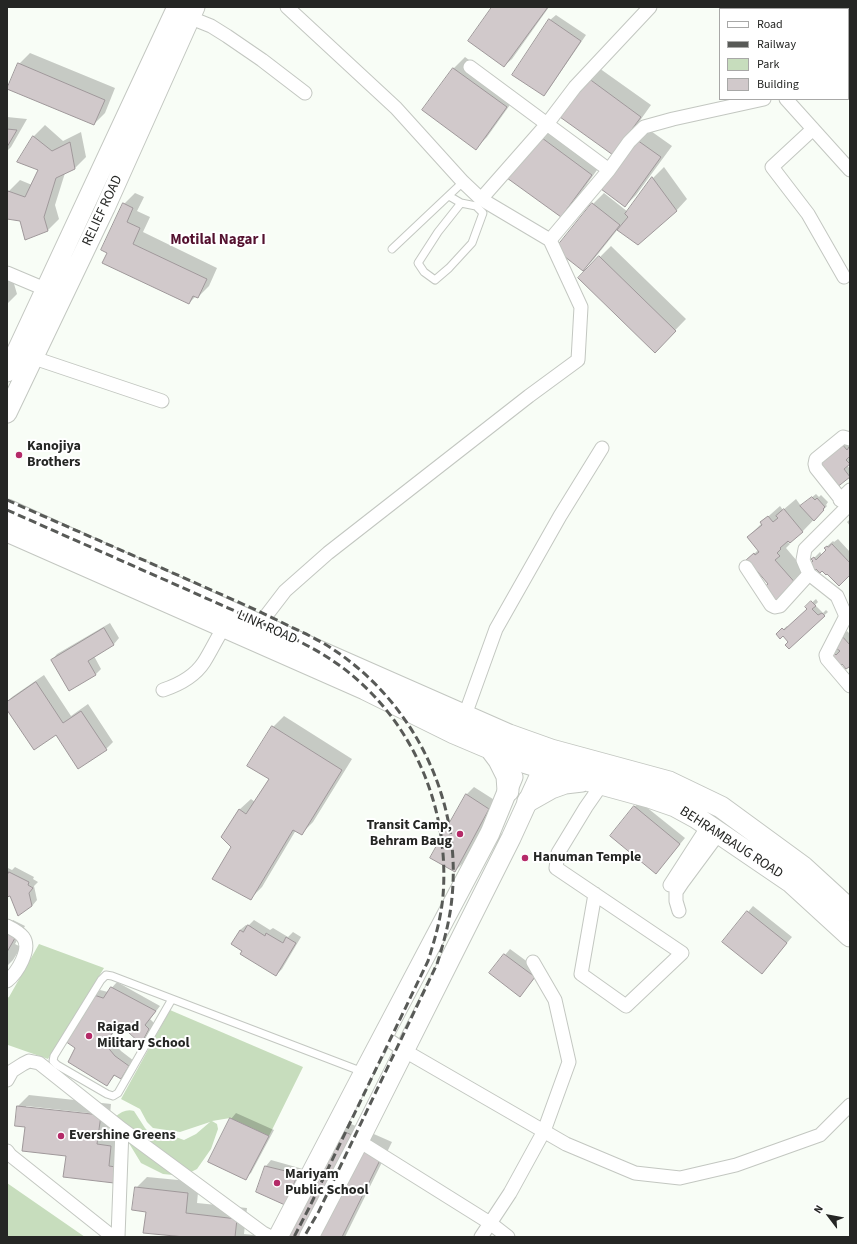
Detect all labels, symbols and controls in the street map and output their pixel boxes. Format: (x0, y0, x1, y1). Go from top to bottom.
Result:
legend (719, 8, 849, 100)
text: Road (757, 16, 783, 33)
text: Railway (757, 36, 796, 53)
text: Park (757, 56, 779, 73)
text: Building (757, 76, 799, 93)
street label: RELIEF ROAD (79, 173, 127, 249)
district label: Motilal Nagar I (170, 232, 266, 250)
place label: Kanojiya Brothers (27, 439, 81, 472)
marker: Kanojiya Brothers (14, 450, 24, 460)
street label: LINK ROAD (234, 607, 300, 649)
street label: BEHRAMBAUG ROAD (676, 803, 786, 883)
place label: Transit Camp, Behram Baug (366, 818, 452, 850)
marker: Transit Camp, Behram Baug (455, 829, 465, 839)
place label: Hanuman Temple (533, 850, 641, 866)
marker: Hanuman Temple (520, 853, 530, 863)
place label: Raigad Military School (97, 1020, 189, 1052)
marker: Raigad Military School (84, 1031, 94, 1041)
place label: Evershine Greens (69, 1128, 176, 1144)
marker: Evershine Greens (56, 1131, 66, 1141)
place label: Mariyam Public School (285, 1167, 368, 1200)
marker: Mariyam Public School (272, 1178, 282, 1188)
north arrow (809, 1196, 849, 1236)
text: N (810, 1202, 827, 1216)

